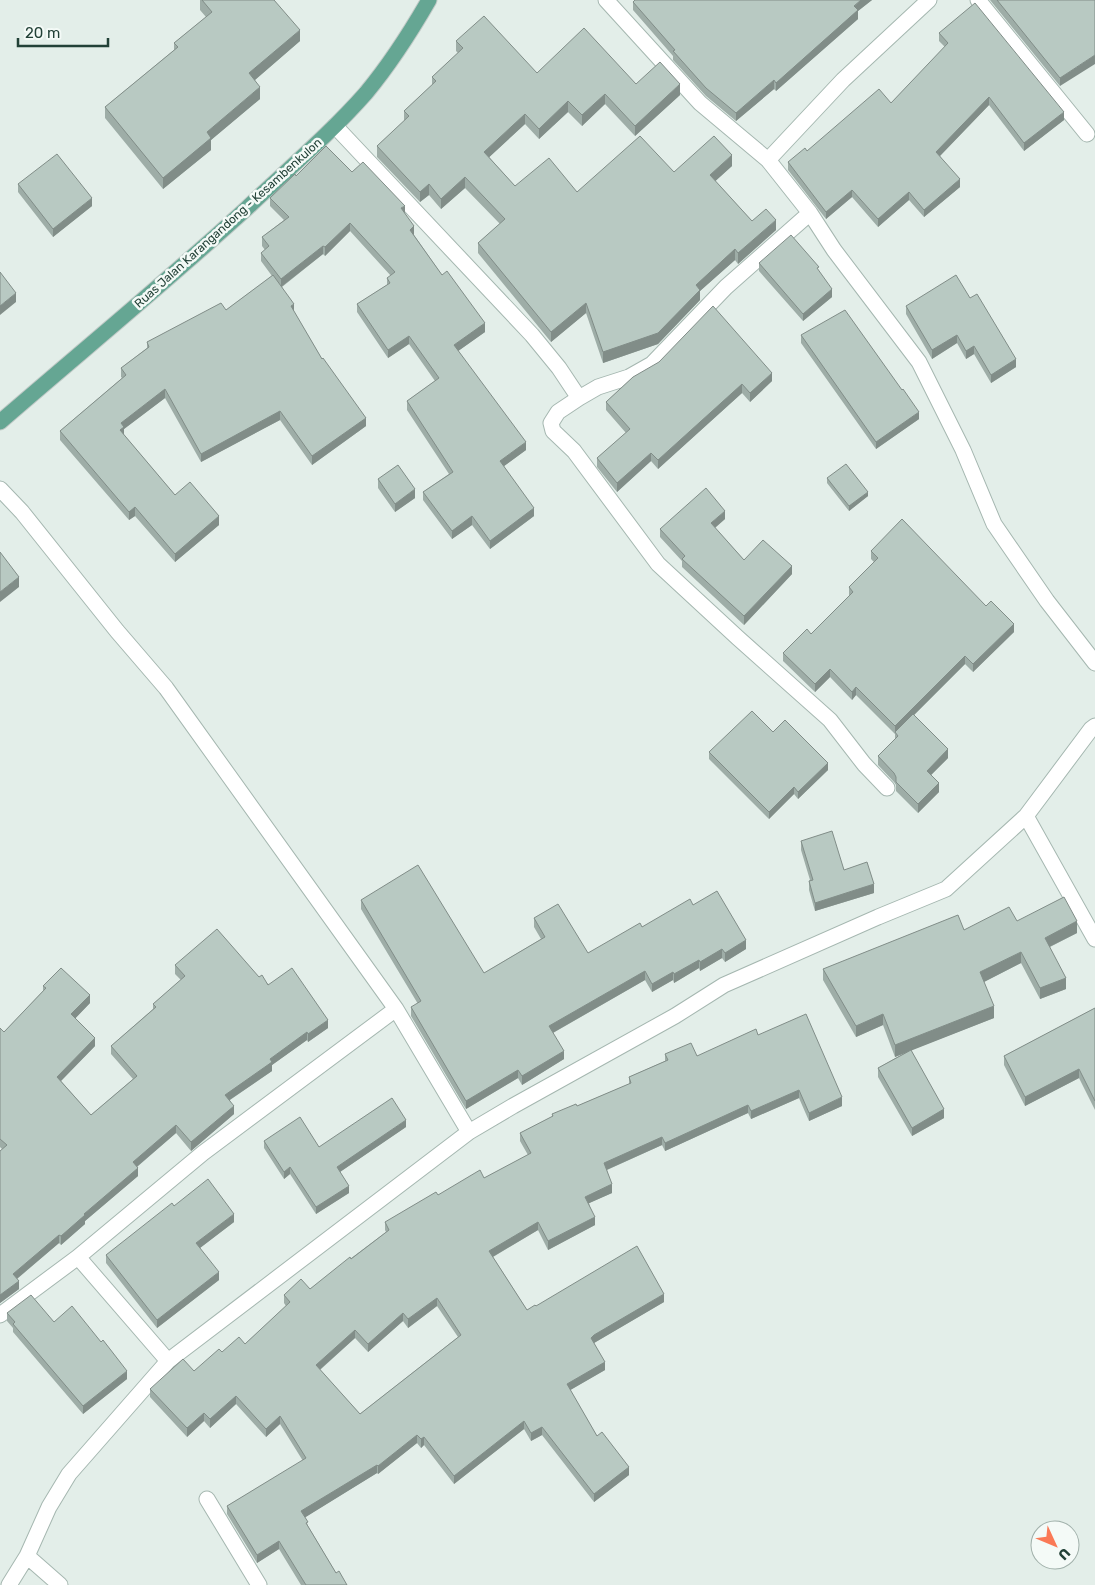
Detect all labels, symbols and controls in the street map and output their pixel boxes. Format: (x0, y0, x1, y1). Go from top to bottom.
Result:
scale bar (18, 15, 108, 47)
text: 20 m (25, 24, 60, 42)
street label: Ruas Jalan Karangandong - Kesambenkulon (132, 135, 324, 311)
north arrow (1030, 1520, 1080, 1570)
text: U (1054, 1544, 1074, 1563)

